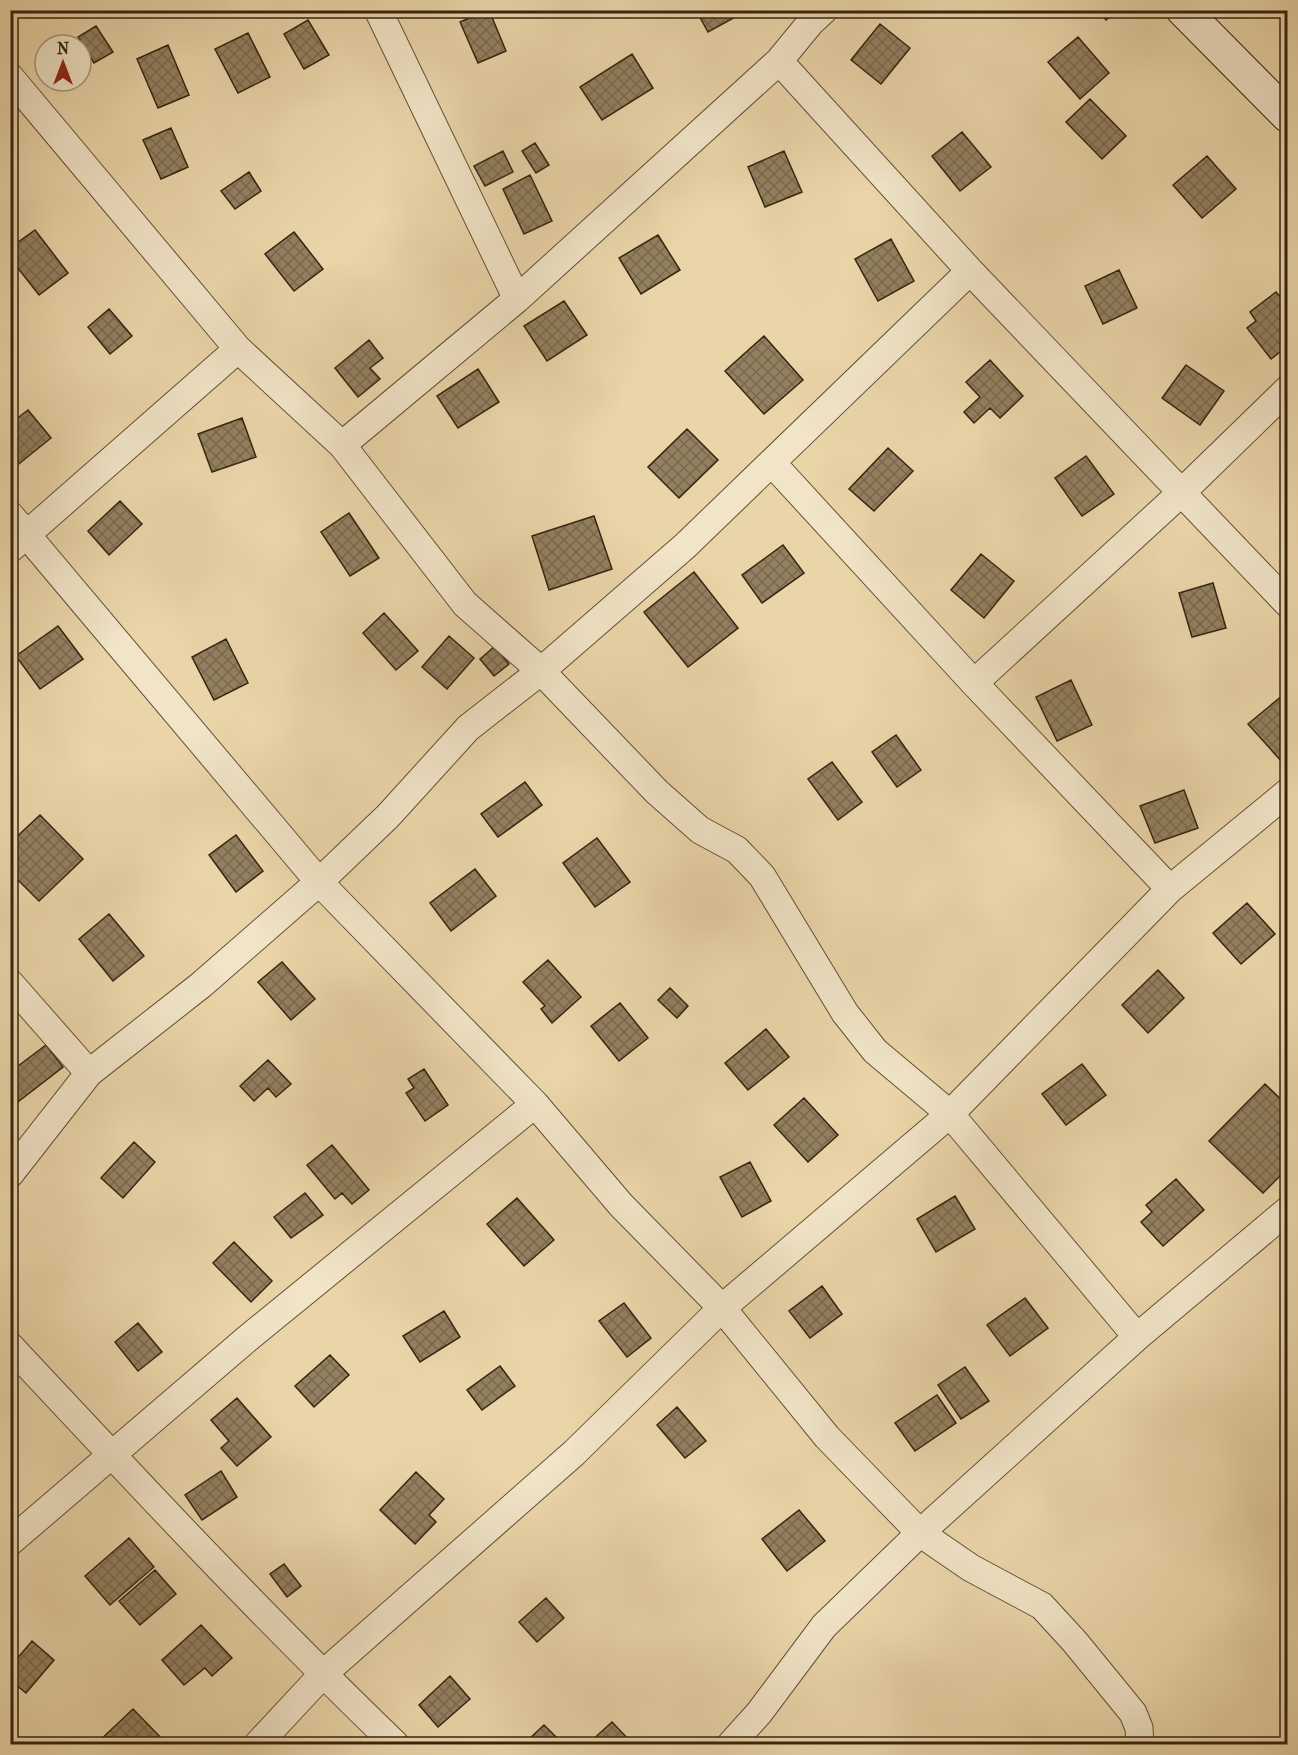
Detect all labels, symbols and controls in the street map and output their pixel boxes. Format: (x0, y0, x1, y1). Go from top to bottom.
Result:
north arrow (33, 33, 93, 93)
text: N (57, 39, 70, 58)

